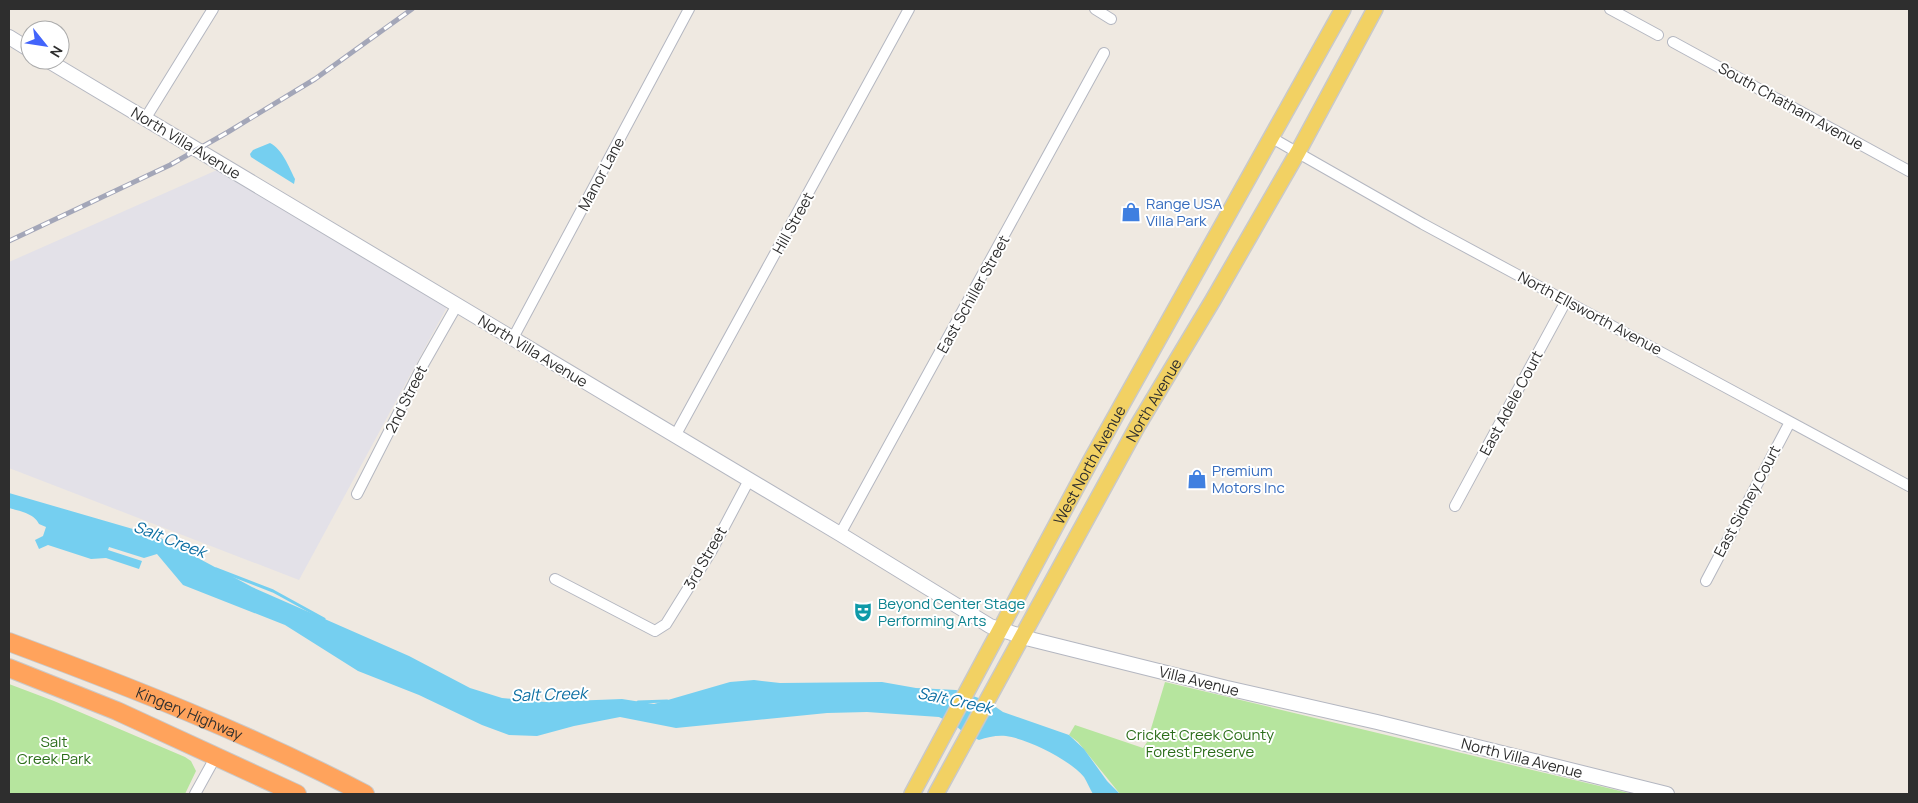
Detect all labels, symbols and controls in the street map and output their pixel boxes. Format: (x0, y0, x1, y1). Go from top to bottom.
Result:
north arrow (20, 20, 70, 70)
text: N (46, 43, 67, 61)
street label: South Chatham Avenue (1715, 57, 1868, 155)
street label: North Villa Avenue (127, 102, 245, 184)
street label: Manor Lane (573, 133, 629, 215)
street label: Hill Street (767, 188, 819, 258)
place label: Range USA Villa Park (1146, 193, 1223, 231)
shop icon: Range USA Villa Park (1120, 201, 1142, 223)
street label: East Schiller Street (932, 231, 1014, 357)
street label: North Ellsworth Avenue (1514, 266, 1666, 360)
street label: North Villa Avenue (474, 310, 592, 392)
street label: East Adele Court (1474, 347, 1548, 459)
street label: North Avenue (1120, 354, 1186, 446)
street label: 2nd Street (380, 362, 432, 436)
street label: West North Avenue (1048, 401, 1130, 528)
street label: East Sidney Court (1709, 441, 1785, 561)
place label: Premium Motors Inc (1212, 460, 1285, 498)
shop icon: Premium Motors Inc (1186, 468, 1208, 490)
water label: Salt Creek (131, 515, 211, 564)
street label: 3rd Street (679, 523, 731, 593)
place label: Beyond Center Stage Performing Arts (878, 593, 1026, 631)
theatre icon: Beyond Center Stage Performing Arts (852, 601, 874, 623)
street label: Villa Avenue (1157, 661, 1242, 701)
street label: Kingery Highway (133, 681, 246, 745)
water label: Salt Creek (916, 681, 996, 719)
water label: Salt Creek (511, 682, 589, 706)
park label: Cricket Creek County Forest Preserve (1126, 724, 1274, 762)
park label: Salt Creek Park (17, 731, 91, 769)
street label: North Villa Avenue (1459, 733, 1585, 783)

